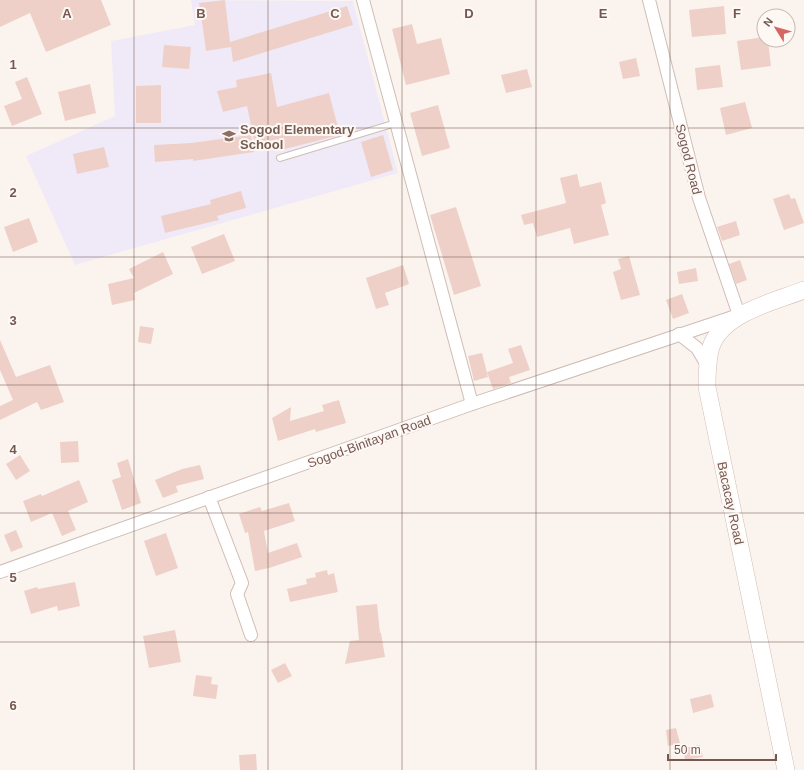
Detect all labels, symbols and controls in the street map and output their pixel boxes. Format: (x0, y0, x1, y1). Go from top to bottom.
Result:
text: A (62, 6, 72, 21)
text: B (196, 6, 206, 21)
text: C (330, 6, 340, 21)
text: D (464, 6, 474, 21)
text: E (599, 6, 608, 21)
text: F (733, 6, 741, 21)
north arrow (756, 8, 796, 48)
text: N (761, 15, 775, 29)
text: 1 (9, 57, 17, 72)
place label: Sogod Elementary School (240, 122, 355, 152)
street label: Sogod Road (672, 122, 705, 196)
school or university icon: Sogod Elementary School (221, 128, 237, 144)
text: 2 (9, 185, 17, 200)
text: 3 (9, 313, 17, 328)
street label: Sogod-Binitayan Road (305, 412, 433, 471)
text: 4 (9, 442, 17, 457)
street label: Bacacay Road (714, 460, 747, 546)
text: 5 (9, 570, 17, 585)
text: 6 (9, 698, 17, 713)
scale bar (668, 736, 776, 762)
text: 50 m (674, 743, 701, 757)

